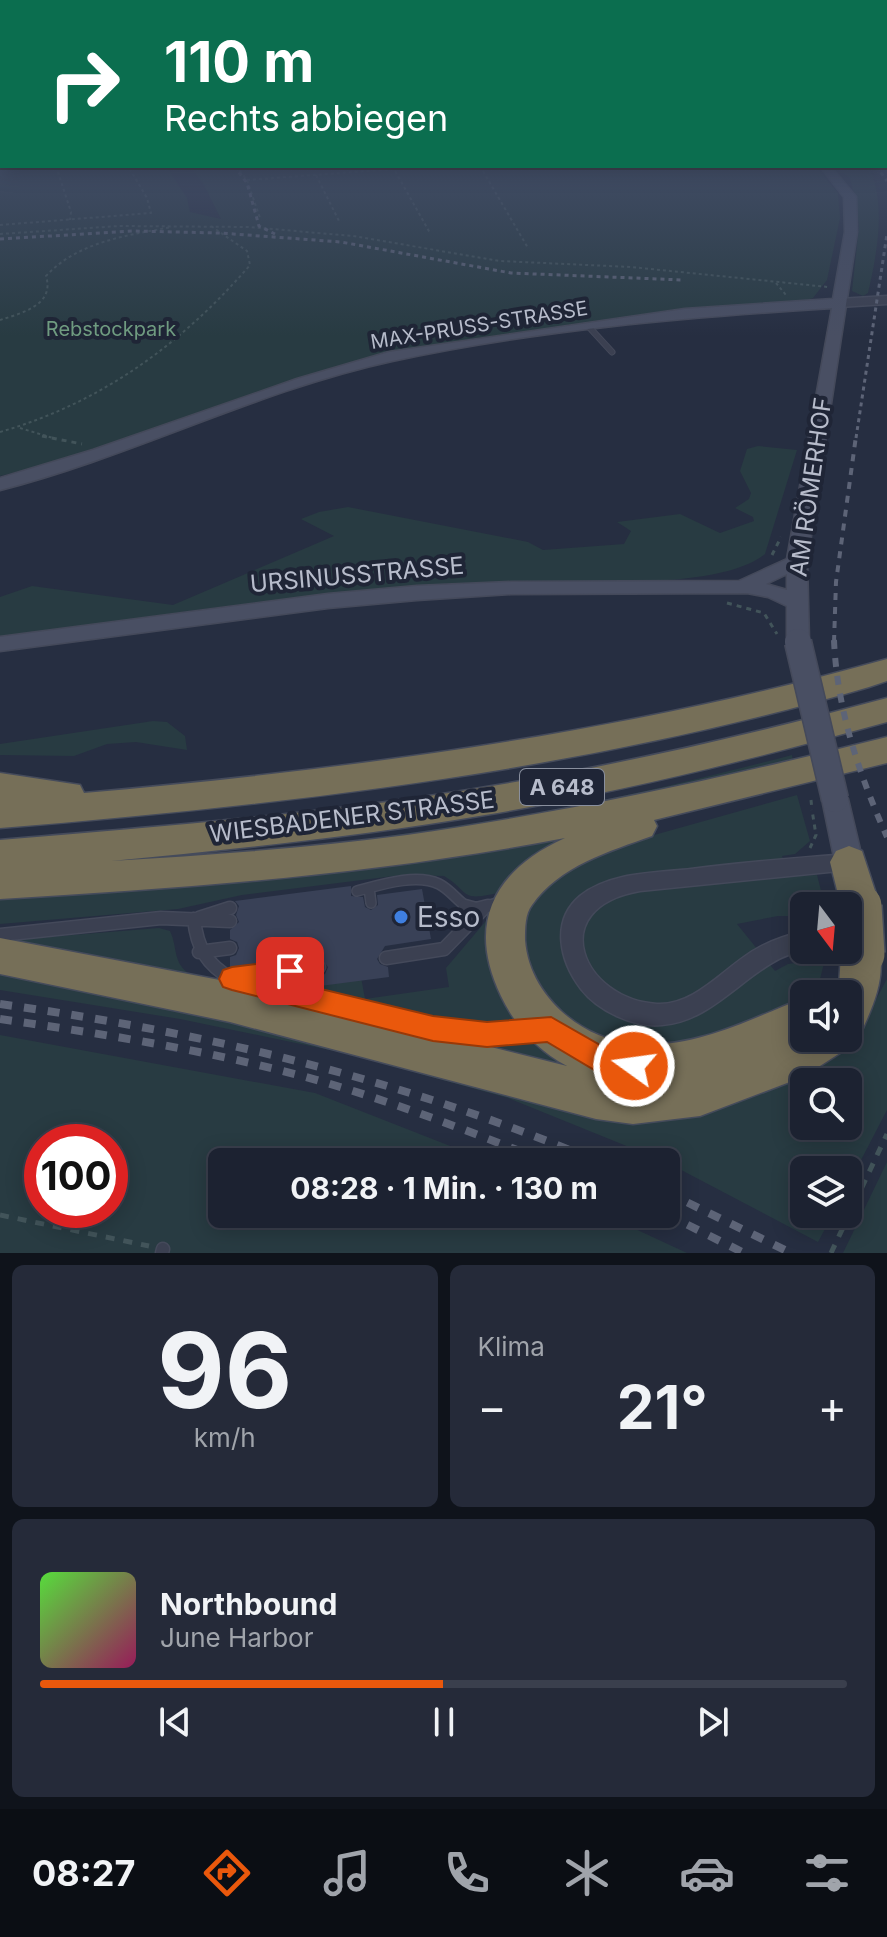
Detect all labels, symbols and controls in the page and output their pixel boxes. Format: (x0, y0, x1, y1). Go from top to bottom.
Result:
text: 110 m (164, 28, 314, 96)
icon: right (32, 32, 136, 136)
text: Rechts abbiegen (164, 96, 448, 140)
street label: MAX-PRUSS-STRASSE (369, 296, 589, 354)
park label: Rebstockpark (46, 317, 176, 341)
street label: AM RÖMERHOF (784, 395, 837, 578)
street label: URSINUSSTRASSE (249, 551, 465, 598)
road number: A 648 (520, 769, 604, 805)
street label: WIESBADENER STRASSE (208, 785, 496, 848)
north arrow (790, 892, 862, 964)
map controls (790, 892, 862, 1228)
place label: Esso (417, 900, 480, 934)
marker: Esso (392, 908, 410, 926)
pin (256, 937, 324, 1005)
icon: arrive (268, 949, 312, 993)
button: sound (790, 980, 862, 1052)
position arrow (592, 1024, 676, 1108)
button: search (790, 1068, 862, 1140)
speed limit sign: 100 (24, 1124, 128, 1228)
button: layers (790, 1156, 862, 1228)
text: 08:28 · 1 Min. · 130 m (290, 1170, 598, 1206)
text: 96 (157, 1307, 292, 1433)
text: Klima (478, 1331, 545, 1362)
text: 21° (617, 1371, 708, 1443)
text: − (478, 1380, 507, 1434)
text: + (818, 1380, 847, 1434)
text: km/h (194, 1422, 256, 1453)
text: Northbound (160, 1586, 337, 1622)
text: June Harbor (160, 1622, 313, 1653)
icon: previous (153, 1700, 197, 1744)
icon: pause (422, 1700, 466, 1744)
icon: next (691, 1700, 735, 1744)
icon: directions (199, 1845, 255, 1901)
icon: music (319, 1845, 375, 1901)
icon: phone (439, 1845, 495, 1901)
icon: climate (559, 1845, 615, 1901)
icon: car (679, 1845, 735, 1901)
icon: filters (799, 1845, 855, 1901)
text: 08:27 (32, 1851, 135, 1895)

